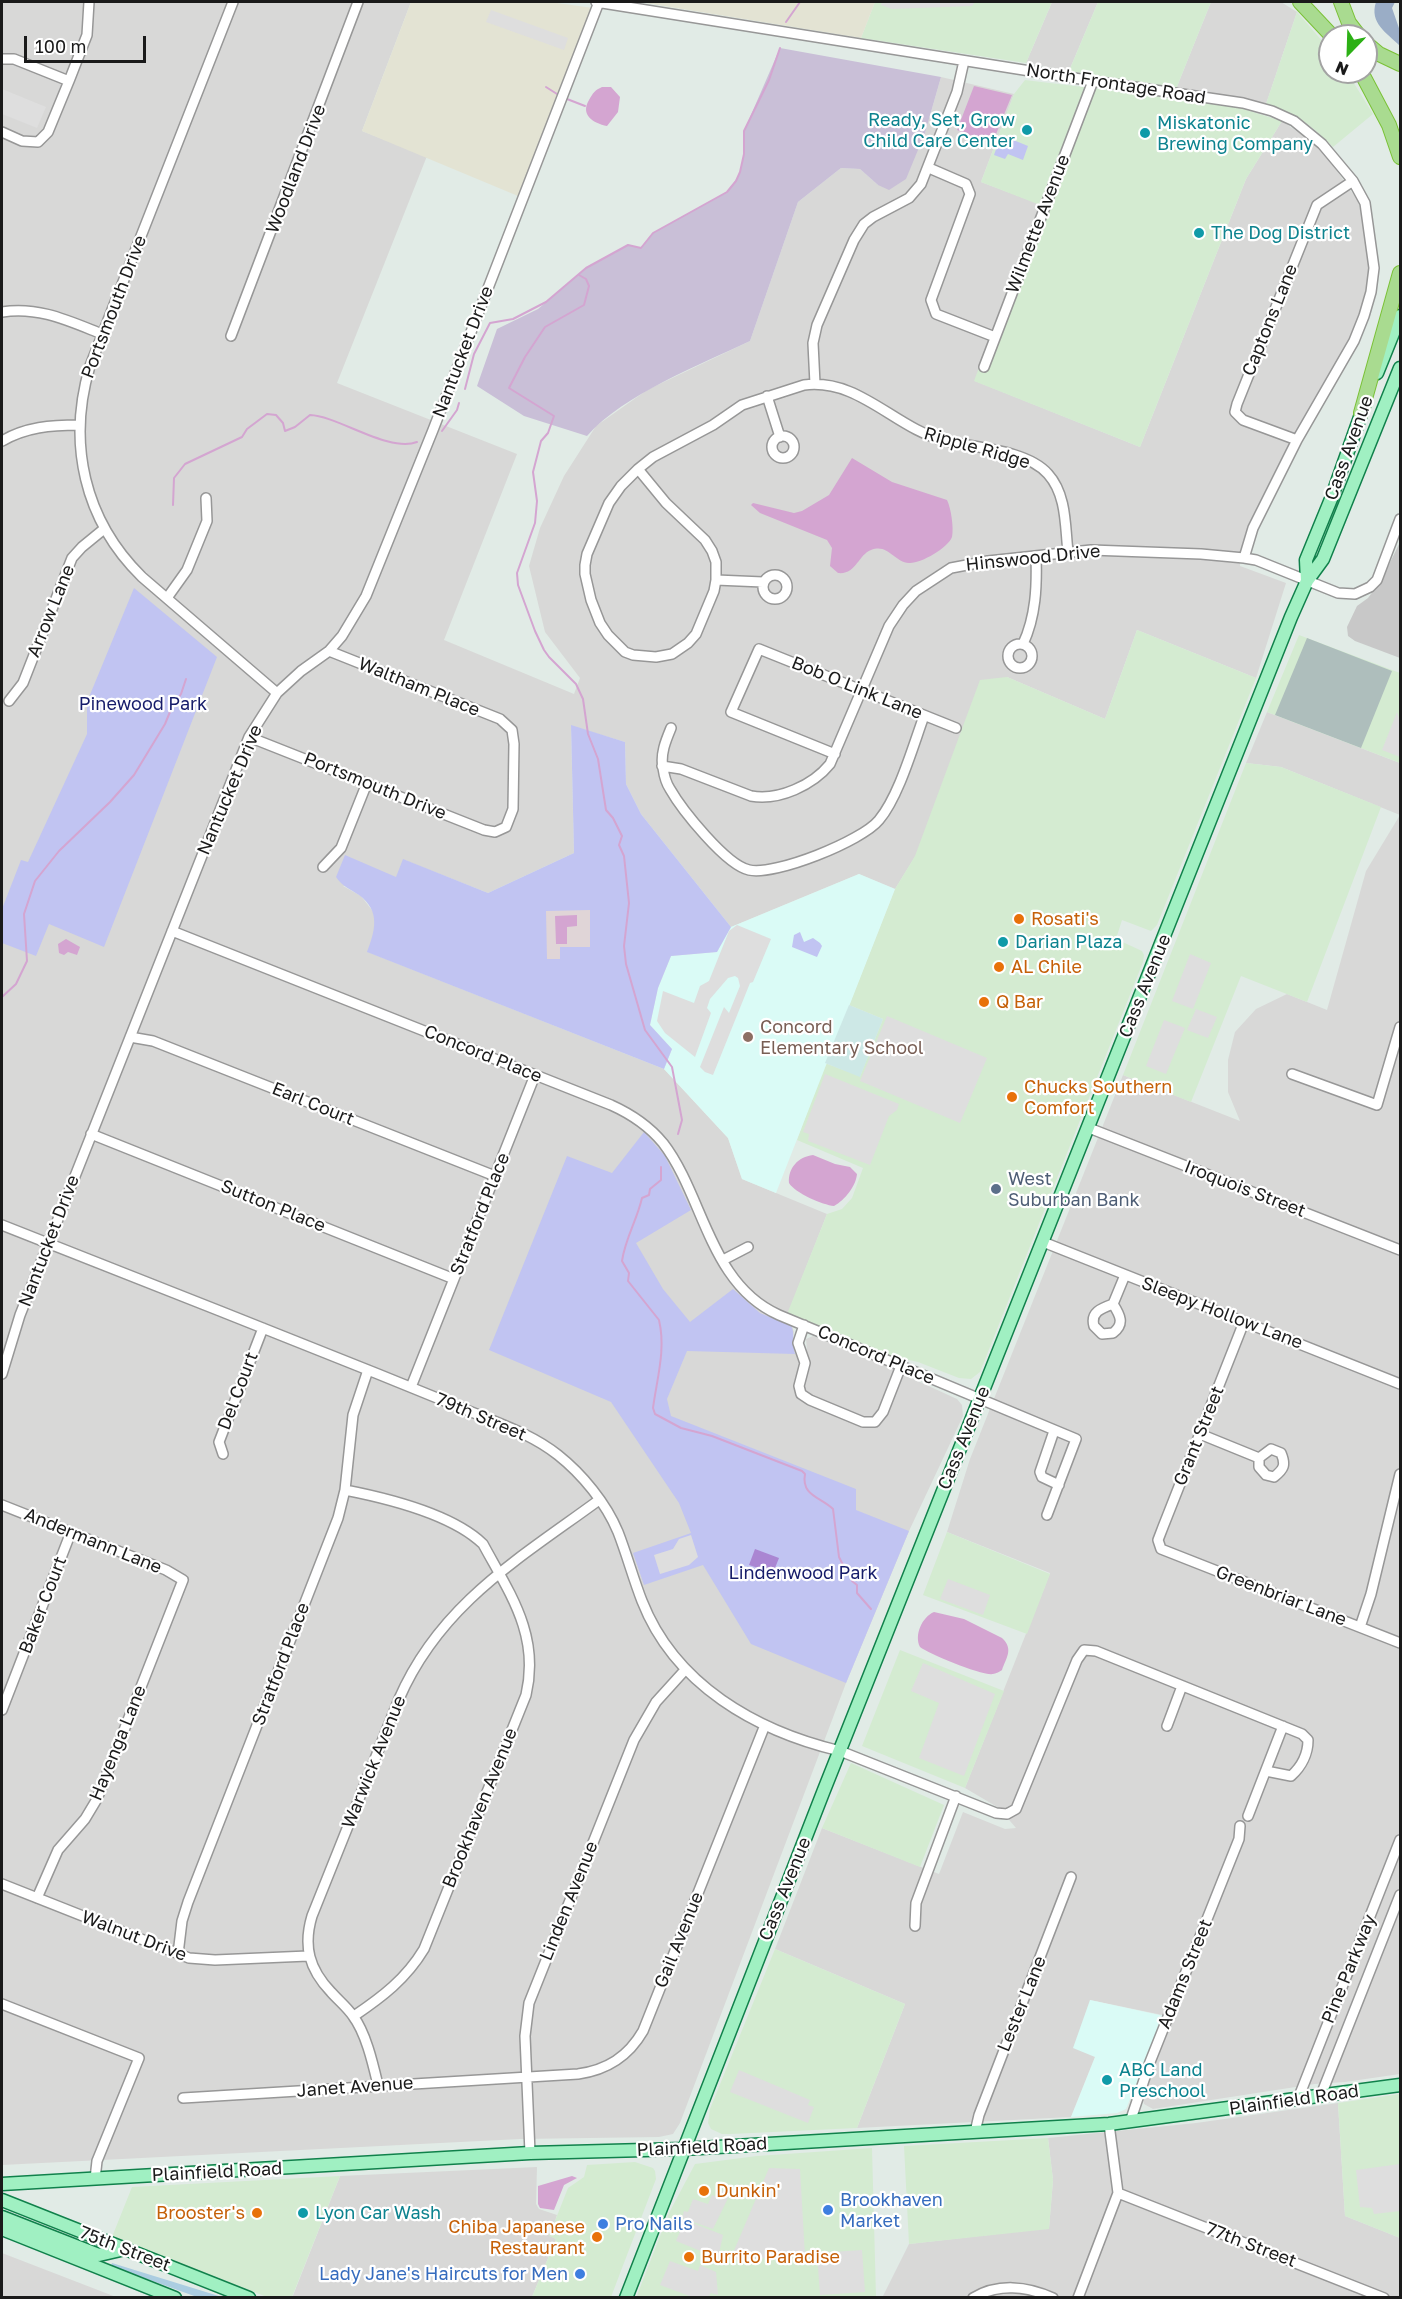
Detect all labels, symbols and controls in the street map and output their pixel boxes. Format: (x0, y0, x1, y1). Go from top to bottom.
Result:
scale bar (27, 24, 148, 62)
north arrow (1318, 24, 1378, 84)
text: 100 m (35, 35, 86, 57)
text: N (1332, 57, 1351, 80)
street label: North Frontage Road (1025, 59, 1207, 109)
street label: Woodland Drive (261, 101, 331, 237)
place label: Ready, Set, Grow Child Care Center (863, 109, 1015, 152)
place label: Miskatonic Brewing Company (1157, 112, 1313, 154)
marker: Ready, Set, Grow Child Care Center (1020, 123, 1034, 137)
marker: Miskatonic Brewing Company (1138, 126, 1152, 140)
street label: Wilmette Avenue (1002, 152, 1074, 296)
place label: The Dog District (1211, 222, 1350, 244)
marker: The Dog District (1192, 226, 1206, 240)
street label: Portsmouth Drive (77, 232, 151, 382)
street label: Captons Lane (1238, 261, 1302, 379)
street label: Nantucket Drive (428, 283, 498, 421)
street label: Cass Avenue (1320, 393, 1378, 503)
street label: Ripple Ridge (921, 423, 1033, 473)
street label: Hinswood Drive (965, 540, 1101, 576)
street label: Arrow Lane (23, 562, 79, 660)
street label: Bob O Link Lane (788, 652, 926, 724)
street label: Waltham Place (355, 653, 483, 721)
park label: Pinewood Park (79, 693, 207, 715)
street label: Nantucket Drive (193, 722, 267, 858)
street label: Portsmouth Drive (301, 748, 449, 824)
place label: Rosati's (1031, 908, 1099, 930)
marker: Rosati's (1012, 912, 1026, 926)
place label: Darian Plaza (1015, 931, 1122, 953)
street label: Cass Avenue (1114, 931, 1176, 1041)
marker: Darian Plaza (996, 935, 1010, 949)
place label: AL Chile (1011, 956, 1082, 978)
marker: AL Chile (992, 960, 1006, 974)
place label: Q Bar (996, 991, 1043, 1013)
marker: Q Bar (977, 995, 991, 1009)
place label: Concord Elementary School (760, 1016, 924, 1058)
street label: Concord Place (421, 1021, 545, 1087)
marker: Concord Elementary School (741, 1030, 755, 1044)
place label: Chucks Southern Comfort (1024, 1076, 1172, 1118)
street label: Earl Court (269, 1078, 357, 1130)
marker: Chucks Southern Comfort (1005, 1090, 1019, 1104)
street label: Stratford Place (446, 1150, 514, 1278)
street label: Iroquois Street (1181, 1156, 1309, 1222)
place label: West Suburban Bank (1008, 1168, 1140, 1210)
street label: Nantucket Drive (14, 1172, 84, 1310)
street label: Sutton Place (218, 1175, 328, 1237)
marker: West Suburban Bank (989, 1182, 1003, 1196)
street label: Sleepy Hollow Lane (1138, 1272, 1306, 1354)
street label: Concord Place (814, 1321, 938, 1389)
street label: Del Court (213, 1349, 263, 1433)
street label: Cass Avenue (933, 1383, 995, 1493)
street label: Grant Street (1169, 1383, 1229, 1489)
street label: 79th Street (432, 1388, 530, 1446)
street label: Andermann Lane (21, 1504, 165, 1578)
street label: Baker Court (15, 1553, 71, 1657)
street label: Greenbriar Lane (1213, 1561, 1349, 1631)
park label: Lindenwood Park (728, 1562, 878, 1584)
street label: Stratford Place (248, 1599, 314, 1729)
street label: Hayenga Lane (85, 1682, 151, 1804)
street label: Warwick Avenue (337, 1692, 411, 1832)
street label: Brookhaven Avenue (438, 1725, 522, 1891)
street label: Cass Avenue (754, 1834, 816, 1944)
street label: Linden Avenue (535, 1838, 603, 1964)
street label: Gail Avenue (650, 1889, 708, 1991)
street label: Walnut Drive (78, 1906, 190, 1966)
street label: Pine Parkway (1317, 1911, 1381, 2027)
street label: Adams Street (1153, 1916, 1217, 2032)
street label: Lester Lane (993, 1953, 1051, 2055)
place label: ABC Land Preschool (1119, 2059, 1206, 2102)
street label: Janet Avenue (296, 2072, 414, 2102)
marker: ABC Land Preschool (1100, 2073, 1114, 2087)
street label: Plainfield Road (1228, 2080, 1360, 2120)
street label: Plainfield Road (636, 2133, 768, 2161)
street label: Plainfield Road (151, 2158, 283, 2186)
place label: Dunkin' (716, 2180, 780, 2202)
marker: Dunkin' (697, 2184, 711, 2198)
place label: Brookhaven Market (840, 2189, 943, 2232)
place label: Brooster's (156, 2202, 245, 2224)
place label: Lyon Car Wash (315, 2202, 441, 2224)
marker: Brookhaven Market (821, 2203, 835, 2217)
marker: Brooster's (250, 2206, 264, 2220)
marker: Lyon Car Wash (296, 2206, 310, 2220)
place label: Pro Nails (615, 2213, 693, 2235)
place label: Chiba Japanese Restaurant (448, 2216, 585, 2258)
marker: Pro Nails (596, 2217, 610, 2231)
street label: 77th Street (1203, 2218, 1299, 2272)
street label: 75th Street (76, 2222, 174, 2276)
marker: Chiba Japanese Restaurant (590, 2230, 604, 2244)
place label: Burrito Paradise (701, 2246, 840, 2268)
marker: Burrito Paradise (682, 2250, 696, 2264)
place label: Lady Jane's Haircuts for Men (319, 2263, 568, 2285)
marker: Lady Jane's Haircuts for Men (573, 2267, 587, 2281)

